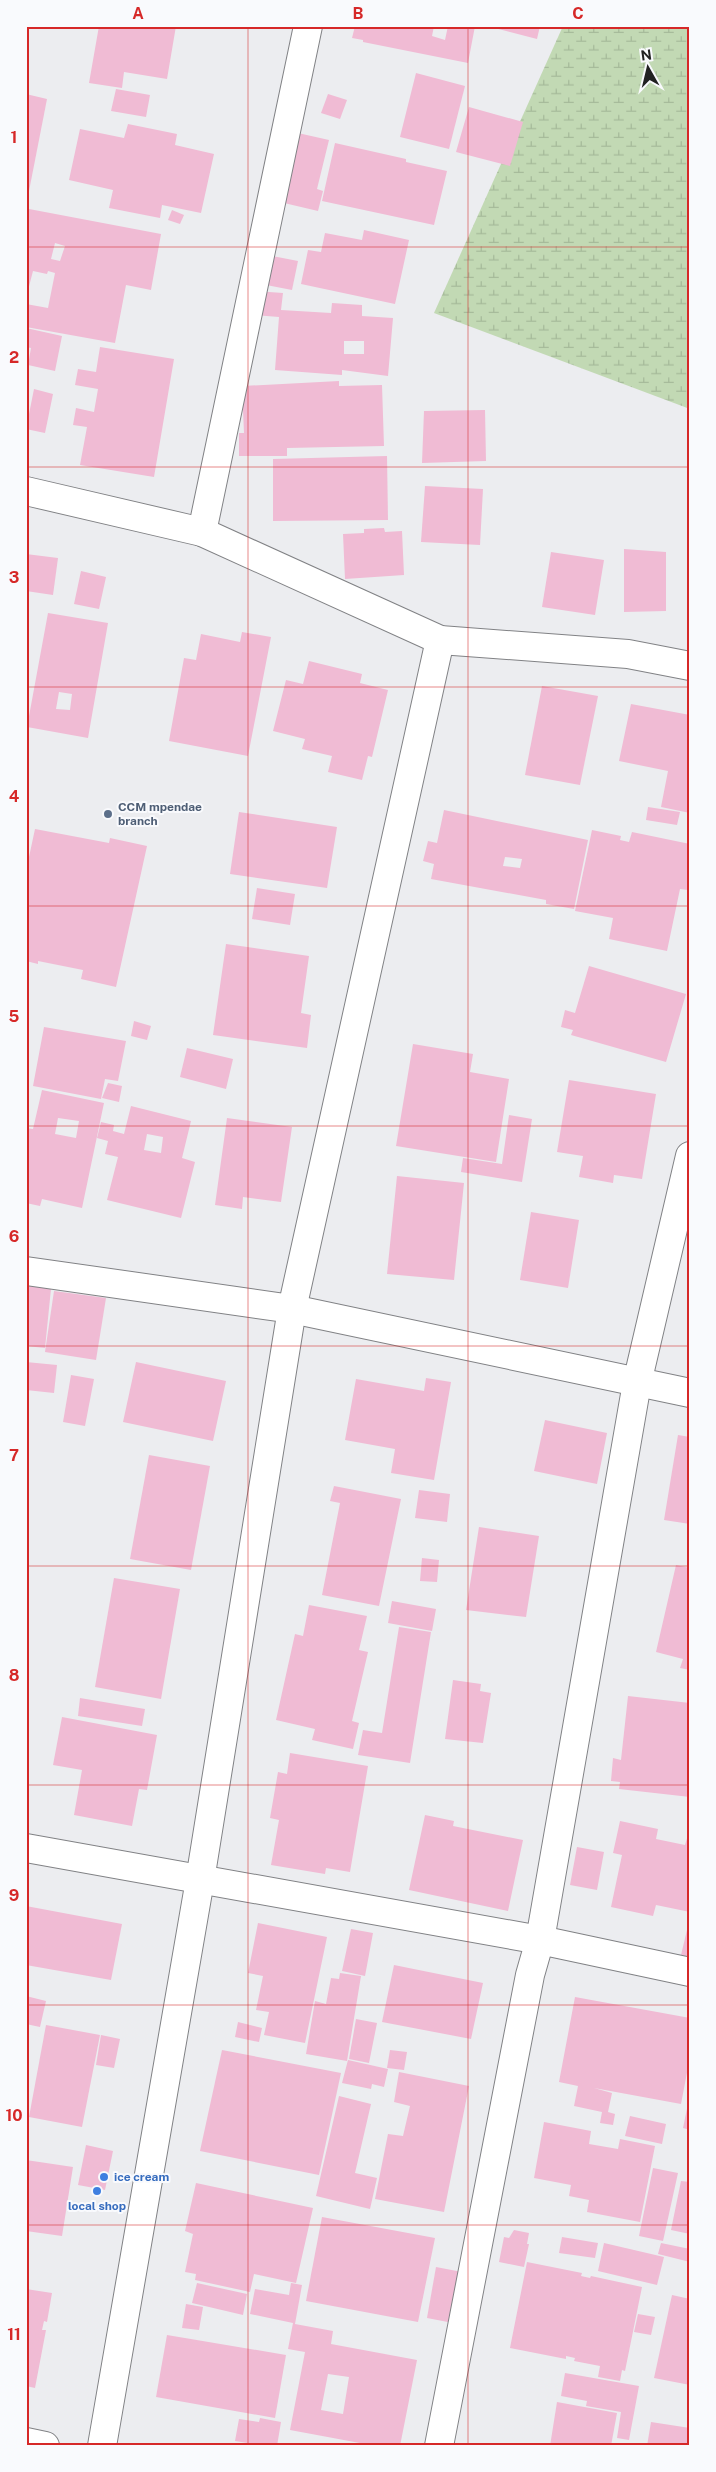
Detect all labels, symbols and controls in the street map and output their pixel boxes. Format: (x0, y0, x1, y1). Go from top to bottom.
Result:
text: A (132, 4, 144, 23)
text: B (353, 4, 364, 23)
text: C (572, 4, 584, 23)
north arrow (624, 42, 674, 92)
text: N (640, 46, 653, 64)
text: 1 (11, 128, 17, 147)
text: 2 (9, 348, 19, 367)
text: 3 (9, 568, 19, 587)
text: 4 (9, 787, 20, 806)
place label: CCM mpendae branch (118, 800, 202, 828)
marker: CCM mpendae branch (102, 808, 114, 820)
text: 5 (9, 1007, 20, 1026)
text: 6 (9, 1227, 19, 1246)
text: 7 (9, 1446, 19, 1465)
text: 8 (9, 1666, 20, 1685)
text: 9 (9, 1886, 19, 1905)
text: 10 (5, 2106, 23, 2125)
place label: ice cream (114, 2170, 169, 2184)
marker: ice cream (98, 2171, 110, 2183)
marker: local shop (91, 2185, 103, 2197)
place label: local shop (68, 2199, 126, 2213)
text: 11 (7, 2325, 21, 2344)

